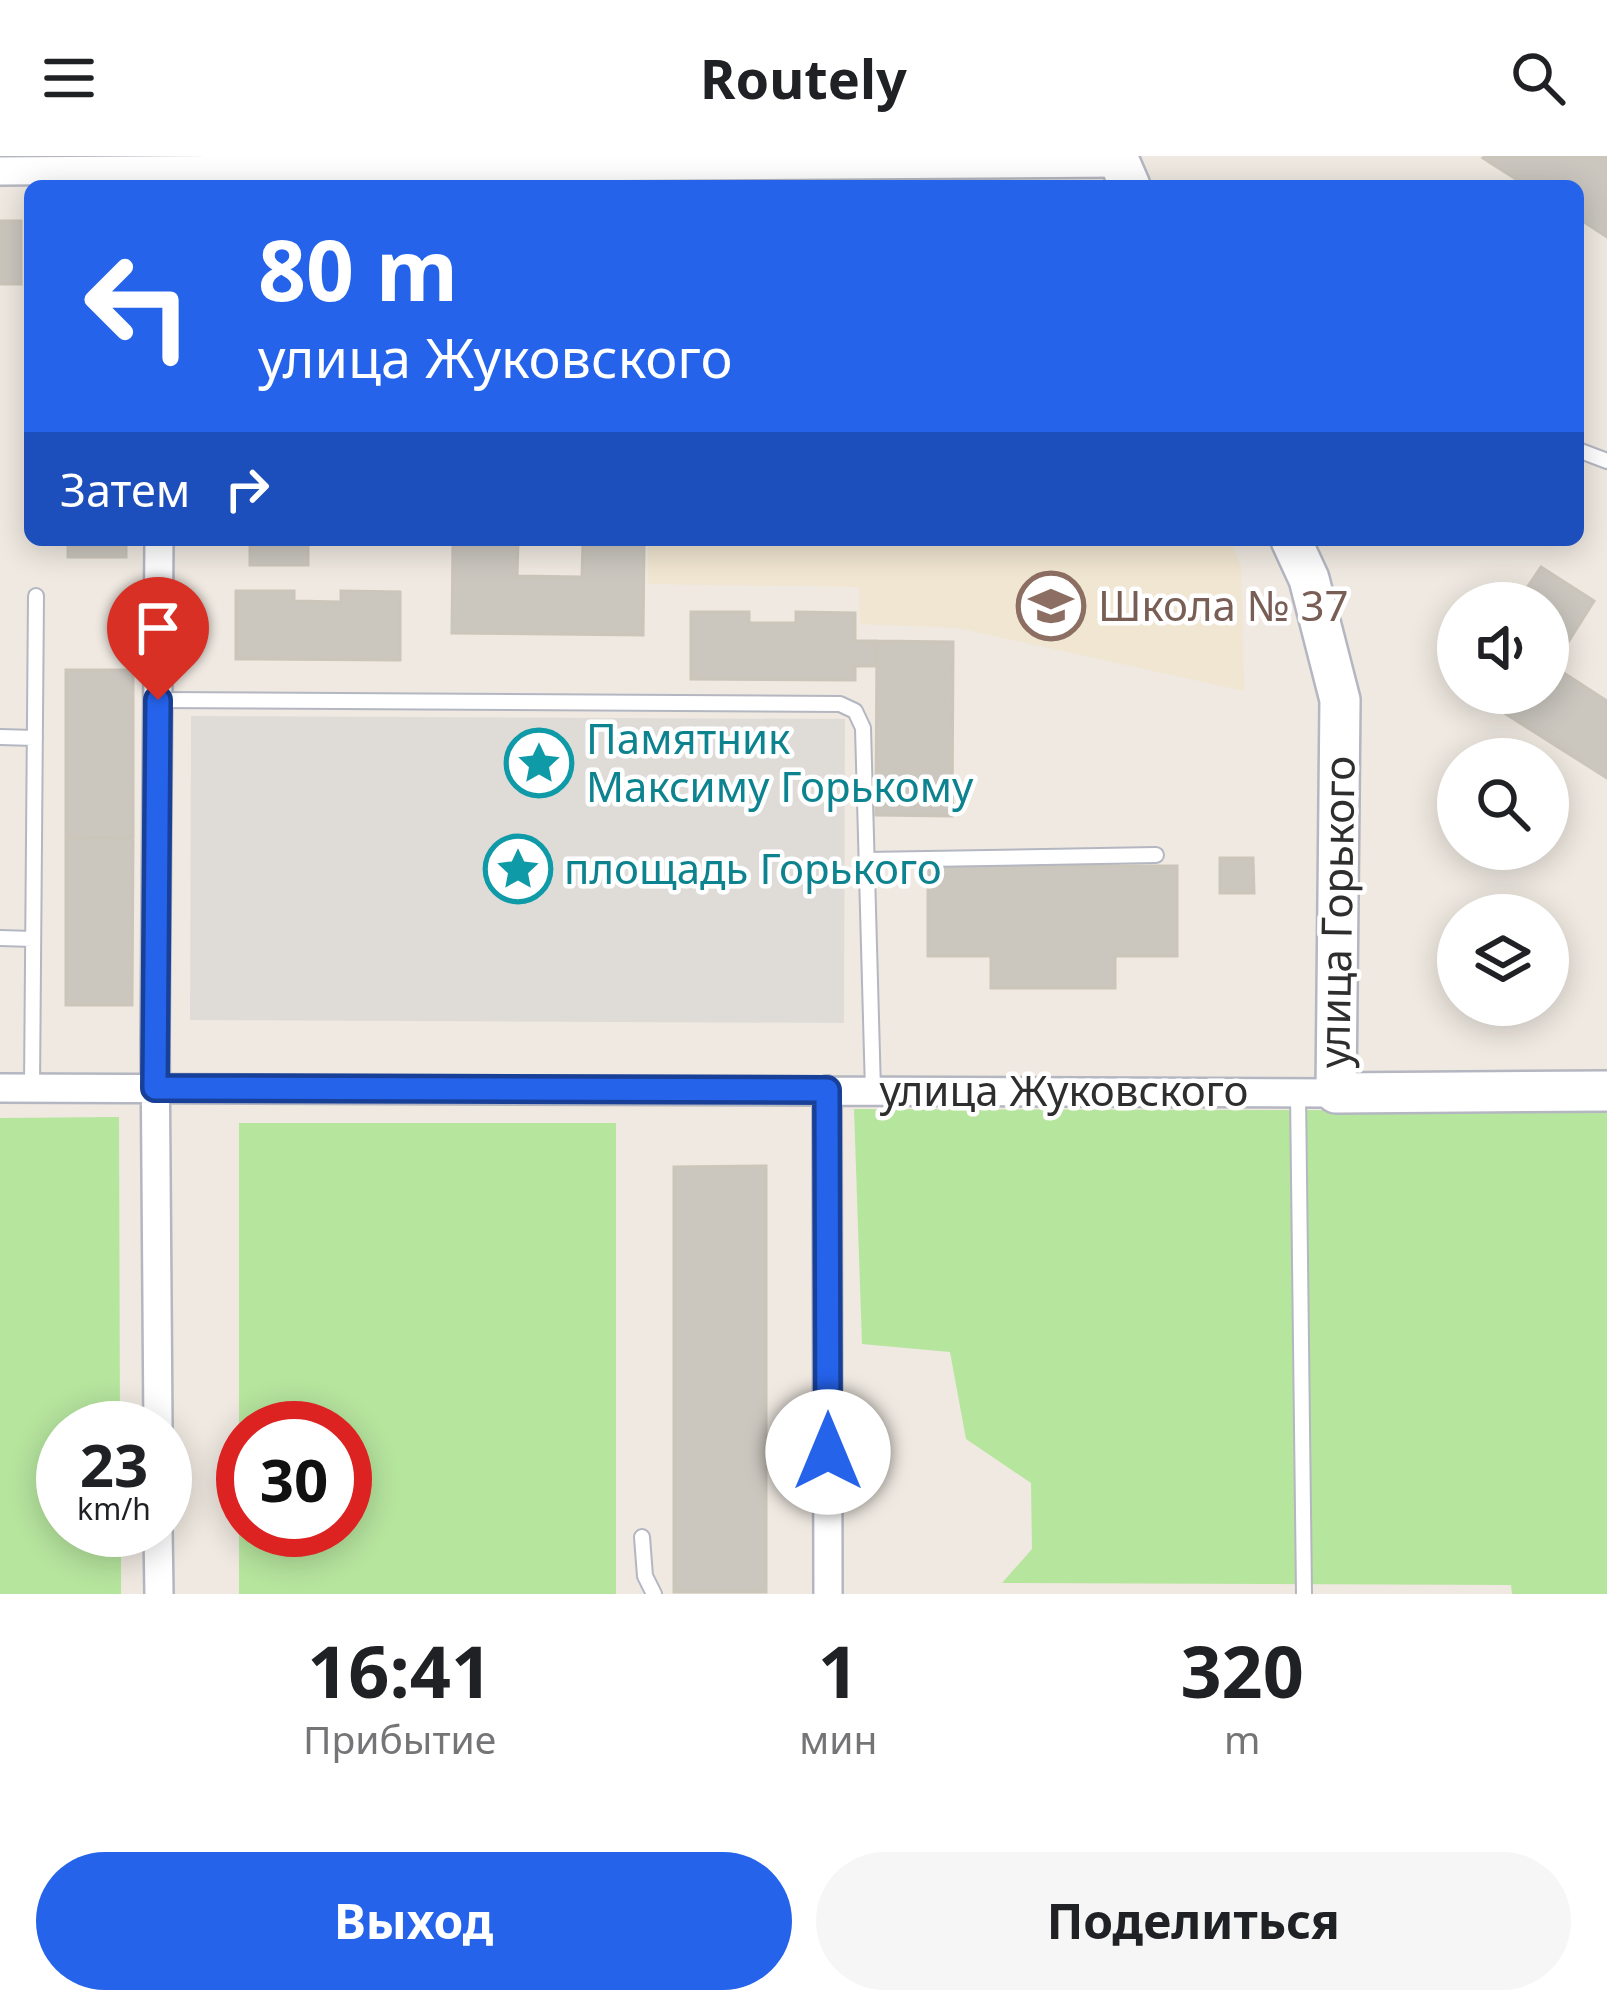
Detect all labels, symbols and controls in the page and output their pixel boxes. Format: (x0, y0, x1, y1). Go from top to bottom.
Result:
text: Routely (700, 41, 907, 115)
icon: menu (36, 45, 102, 111)
icon: search (1505, 45, 1571, 111)
text: 80 m (258, 211, 458, 326)
icon: left (60, 228, 216, 384)
text: улица Жуковского (258, 320, 733, 394)
icon: right (214, 456, 280, 522)
text: Затем (60, 459, 190, 520)
school or university icon: Школа № 37 (1016, 571, 1086, 641)
place label: Школа № 37 (1098, 576, 1349, 633)
pin (107, 577, 209, 700)
map controls (1437, 582, 1569, 1026)
button: sound (1437, 582, 1569, 714)
icon: arrive (125, 595, 191, 661)
place label: Памятник Максиму Горькому (586, 709, 974, 814)
place icon: Памятник Максиму Горькому (504, 728, 574, 798)
button: search (1437, 738, 1569, 870)
street label: улица Горького (1304, 755, 1367, 1069)
place icon: площадь Горького (483, 834, 553, 904)
place label: площадь Горького (564, 839, 942, 896)
button: layers (1437, 894, 1569, 1026)
street label: улица Жуковского (879, 1061, 1249, 1118)
position arrow (765, 1389, 891, 1515)
speed limit sign: 30 (216, 1401, 372, 1557)
text: 23 (80, 1423, 148, 1505)
text: km/h (77, 1488, 151, 1529)
text: 16:41 (307, 1621, 492, 1719)
text: 1 (818, 1621, 859, 1719)
text: 320 (1180, 1621, 1304, 1719)
text: Прибытие (303, 1712, 496, 1765)
text: мин (799, 1712, 877, 1765)
text: m (1224, 1712, 1260, 1765)
button: Выход (36, 1852, 792, 1990)
button: Поделиться (816, 1852, 1571, 1990)

